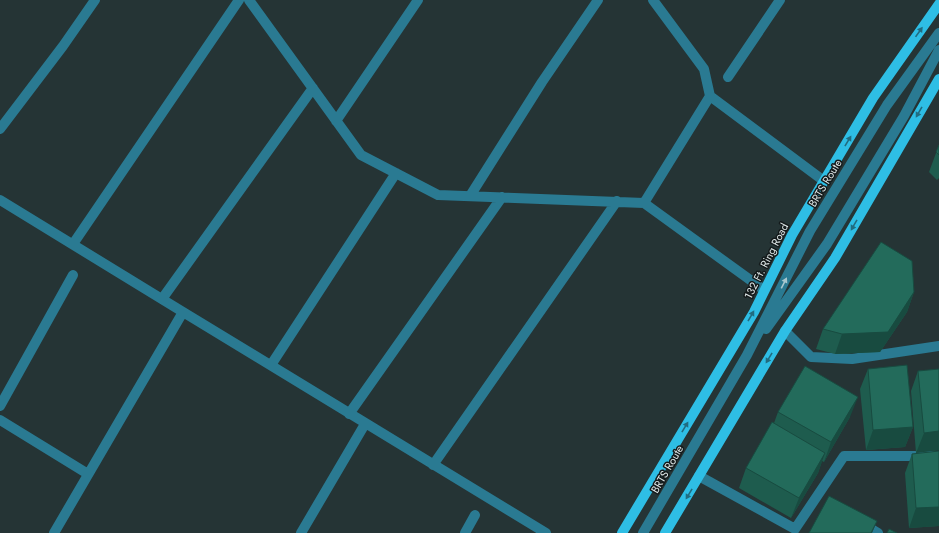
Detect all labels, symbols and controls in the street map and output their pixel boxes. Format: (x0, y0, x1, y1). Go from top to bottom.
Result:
one-way arrow (915, 27, 923, 38)
one-way arrow (916, 106, 923, 118)
one-way arrow (844, 136, 852, 146)
street label: BRTS Route (804, 156, 846, 210)
one-way arrow (851, 219, 858, 231)
street label: 132 Ft. Ring Road (740, 220, 792, 302)
one-way arrow (780, 277, 787, 289)
one-way arrow (748, 310, 755, 322)
one-way arrow (766, 352, 773, 364)
one-way arrow (681, 421, 688, 433)
street label: BRTS Route (647, 442, 687, 496)
one-way arrow (685, 488, 692, 500)

